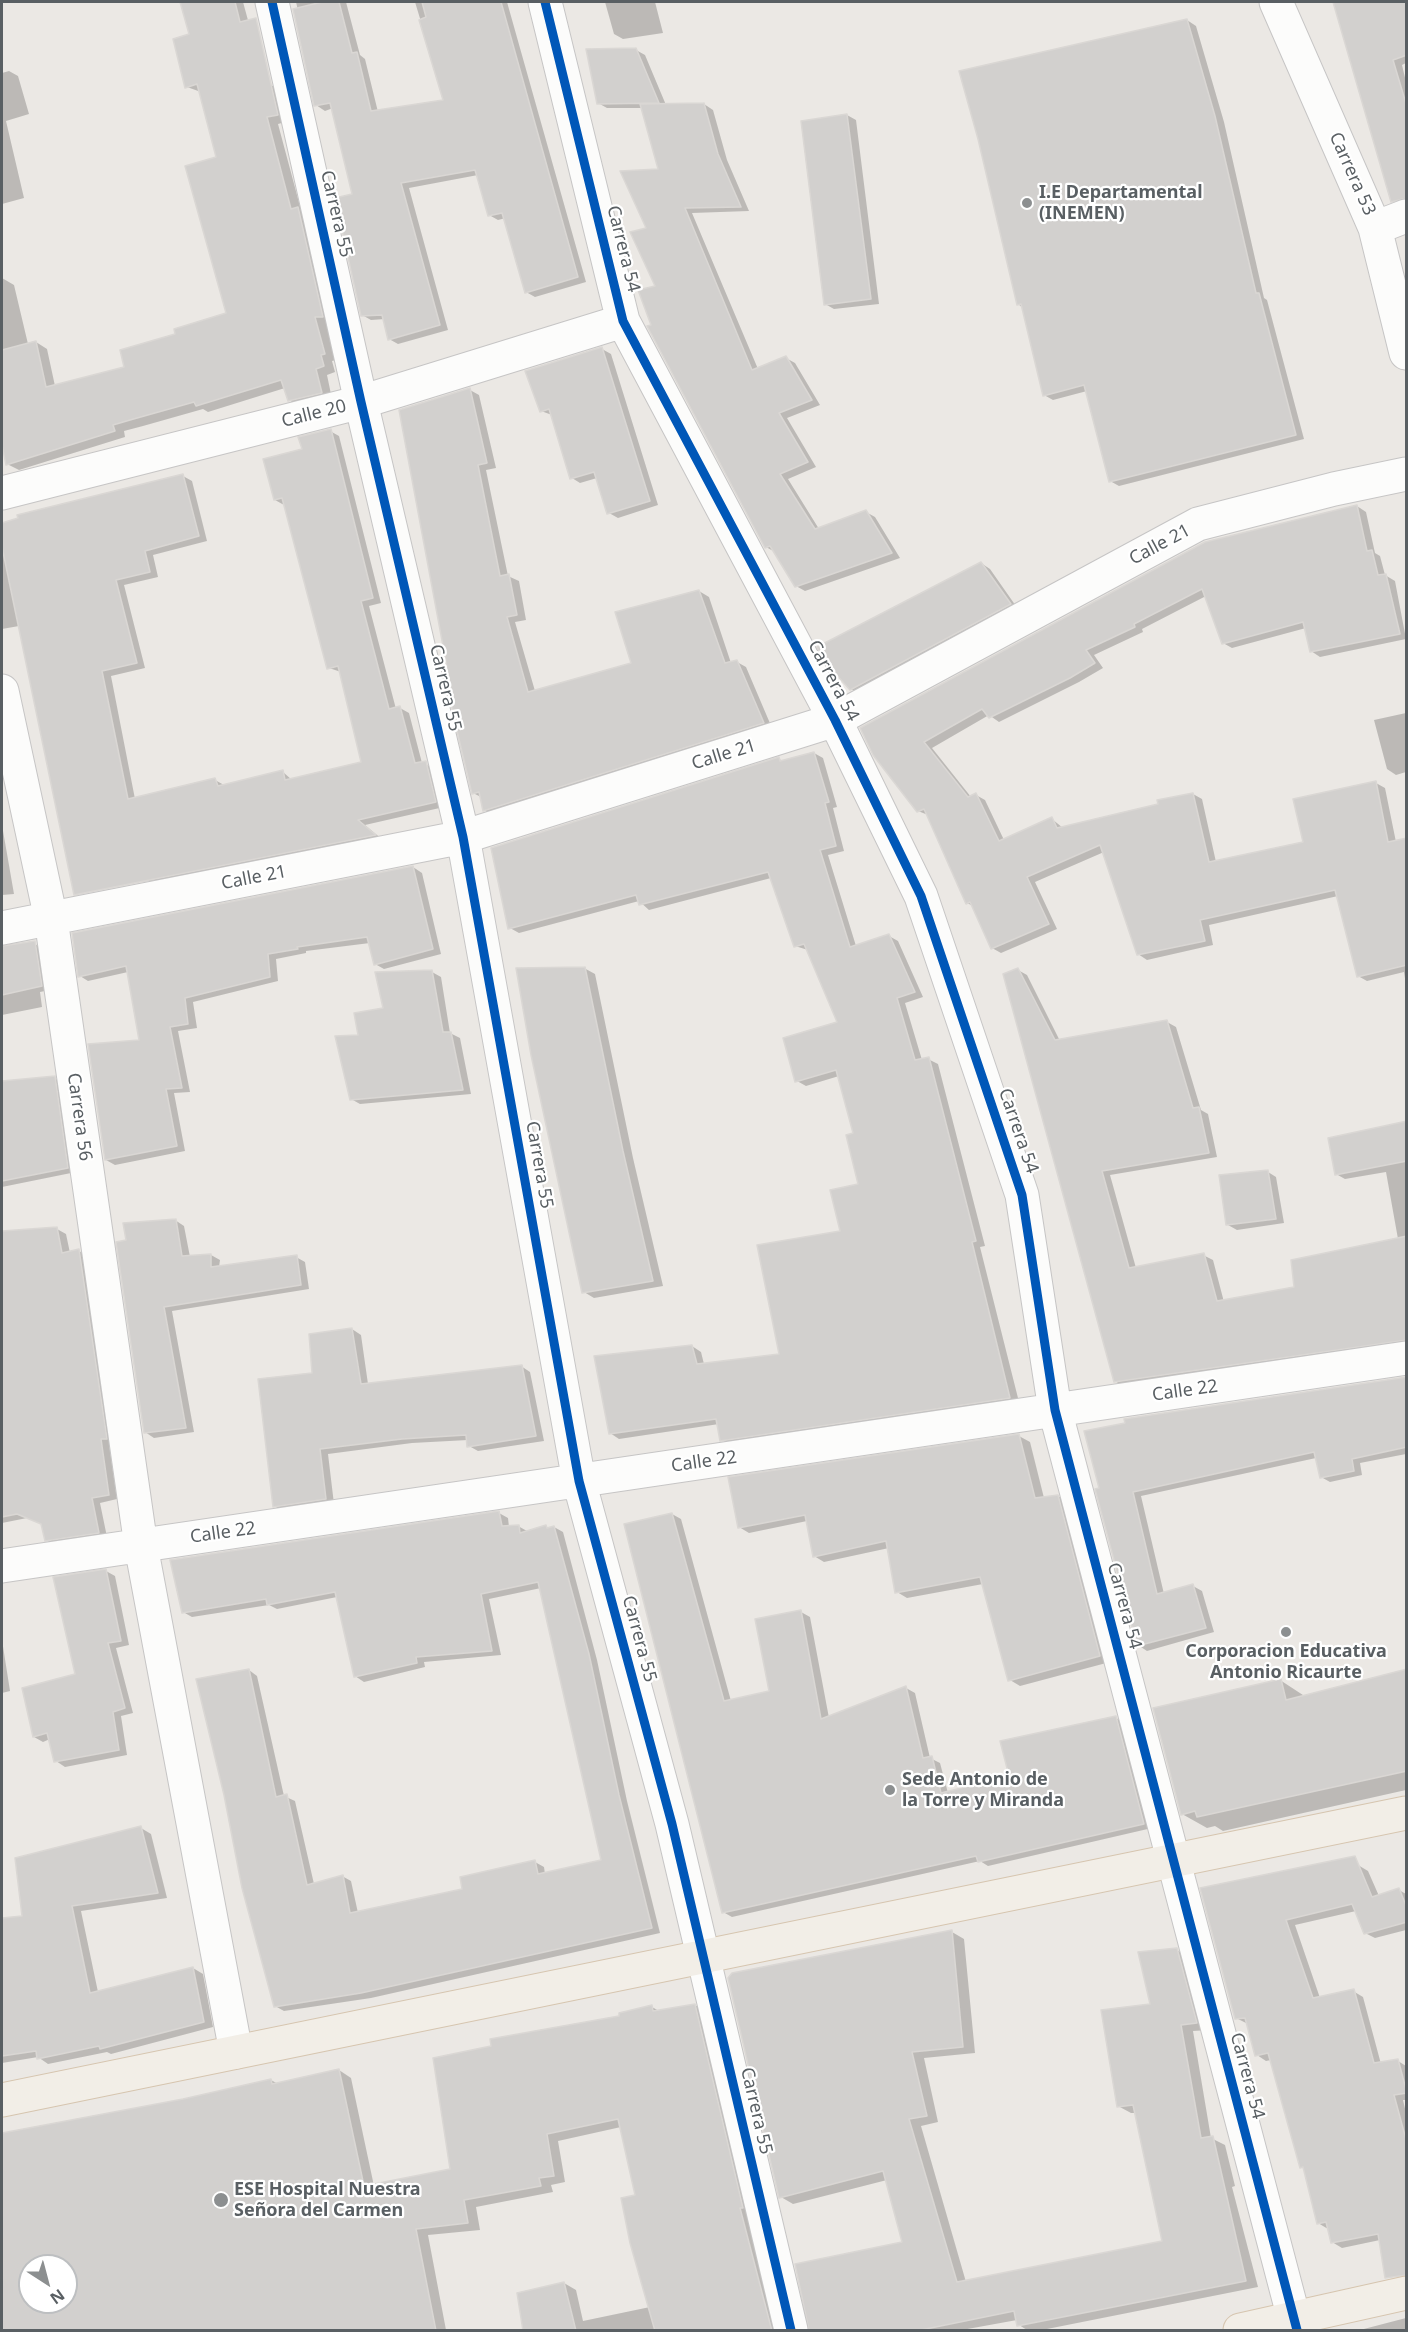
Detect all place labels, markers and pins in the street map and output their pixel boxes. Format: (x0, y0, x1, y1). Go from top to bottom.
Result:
place label: I.E Departamental (INEMEN) (1039, 182, 1202, 224)
marker: I.E Departamental (INEMEN) (1020, 196, 1034, 210)
marker: Corporacion Educativa Antonio Ricaurte (1279, 1625, 1293, 1639)
place label: Corporacion Educativa Antonio Ricaurte (1185, 1641, 1387, 1684)
place label: Sede Antonio de la Torre y Miranda (902, 1769, 1064, 1812)
marker: Sede Antonio de la Torre y Miranda (883, 1783, 897, 1797)
place label: ESE Hospital Nuestra Señora del Carmen (234, 2179, 421, 2222)
marker: ESE Hospital Nuestra Señora del Carmen (212, 2191, 230, 2209)

